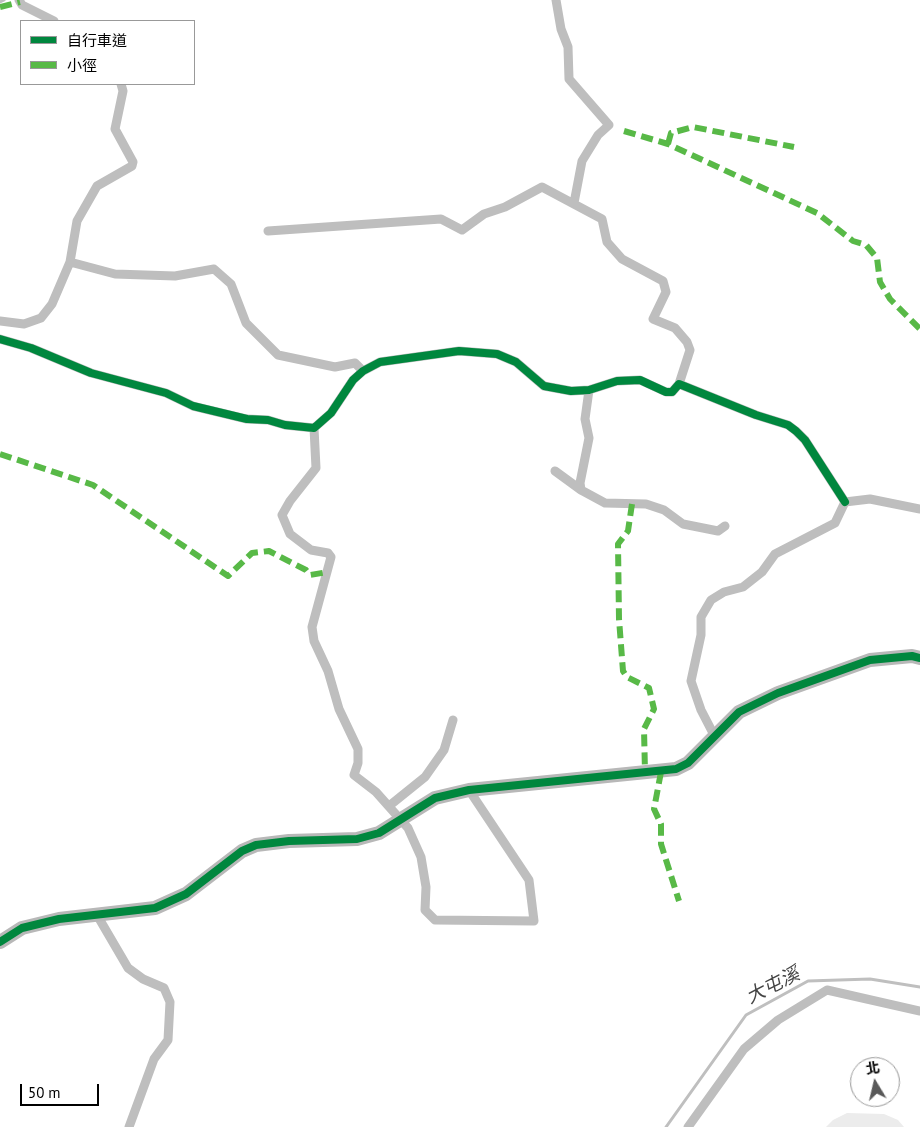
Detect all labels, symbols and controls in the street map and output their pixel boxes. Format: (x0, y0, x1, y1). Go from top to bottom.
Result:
legend (20, 20, 195, 85)
text: 自行車道 (67, 31, 127, 50)
text: 小徑 (67, 56, 97, 75)
water label: 大屯溪 (742, 963, 804, 1009)
north arrow (850, 1057, 900, 1107)
text: 北 (864, 1058, 881, 1078)
scale bar (22, 1074, 101, 1106)
text: 50 m (28, 1083, 61, 1102)

